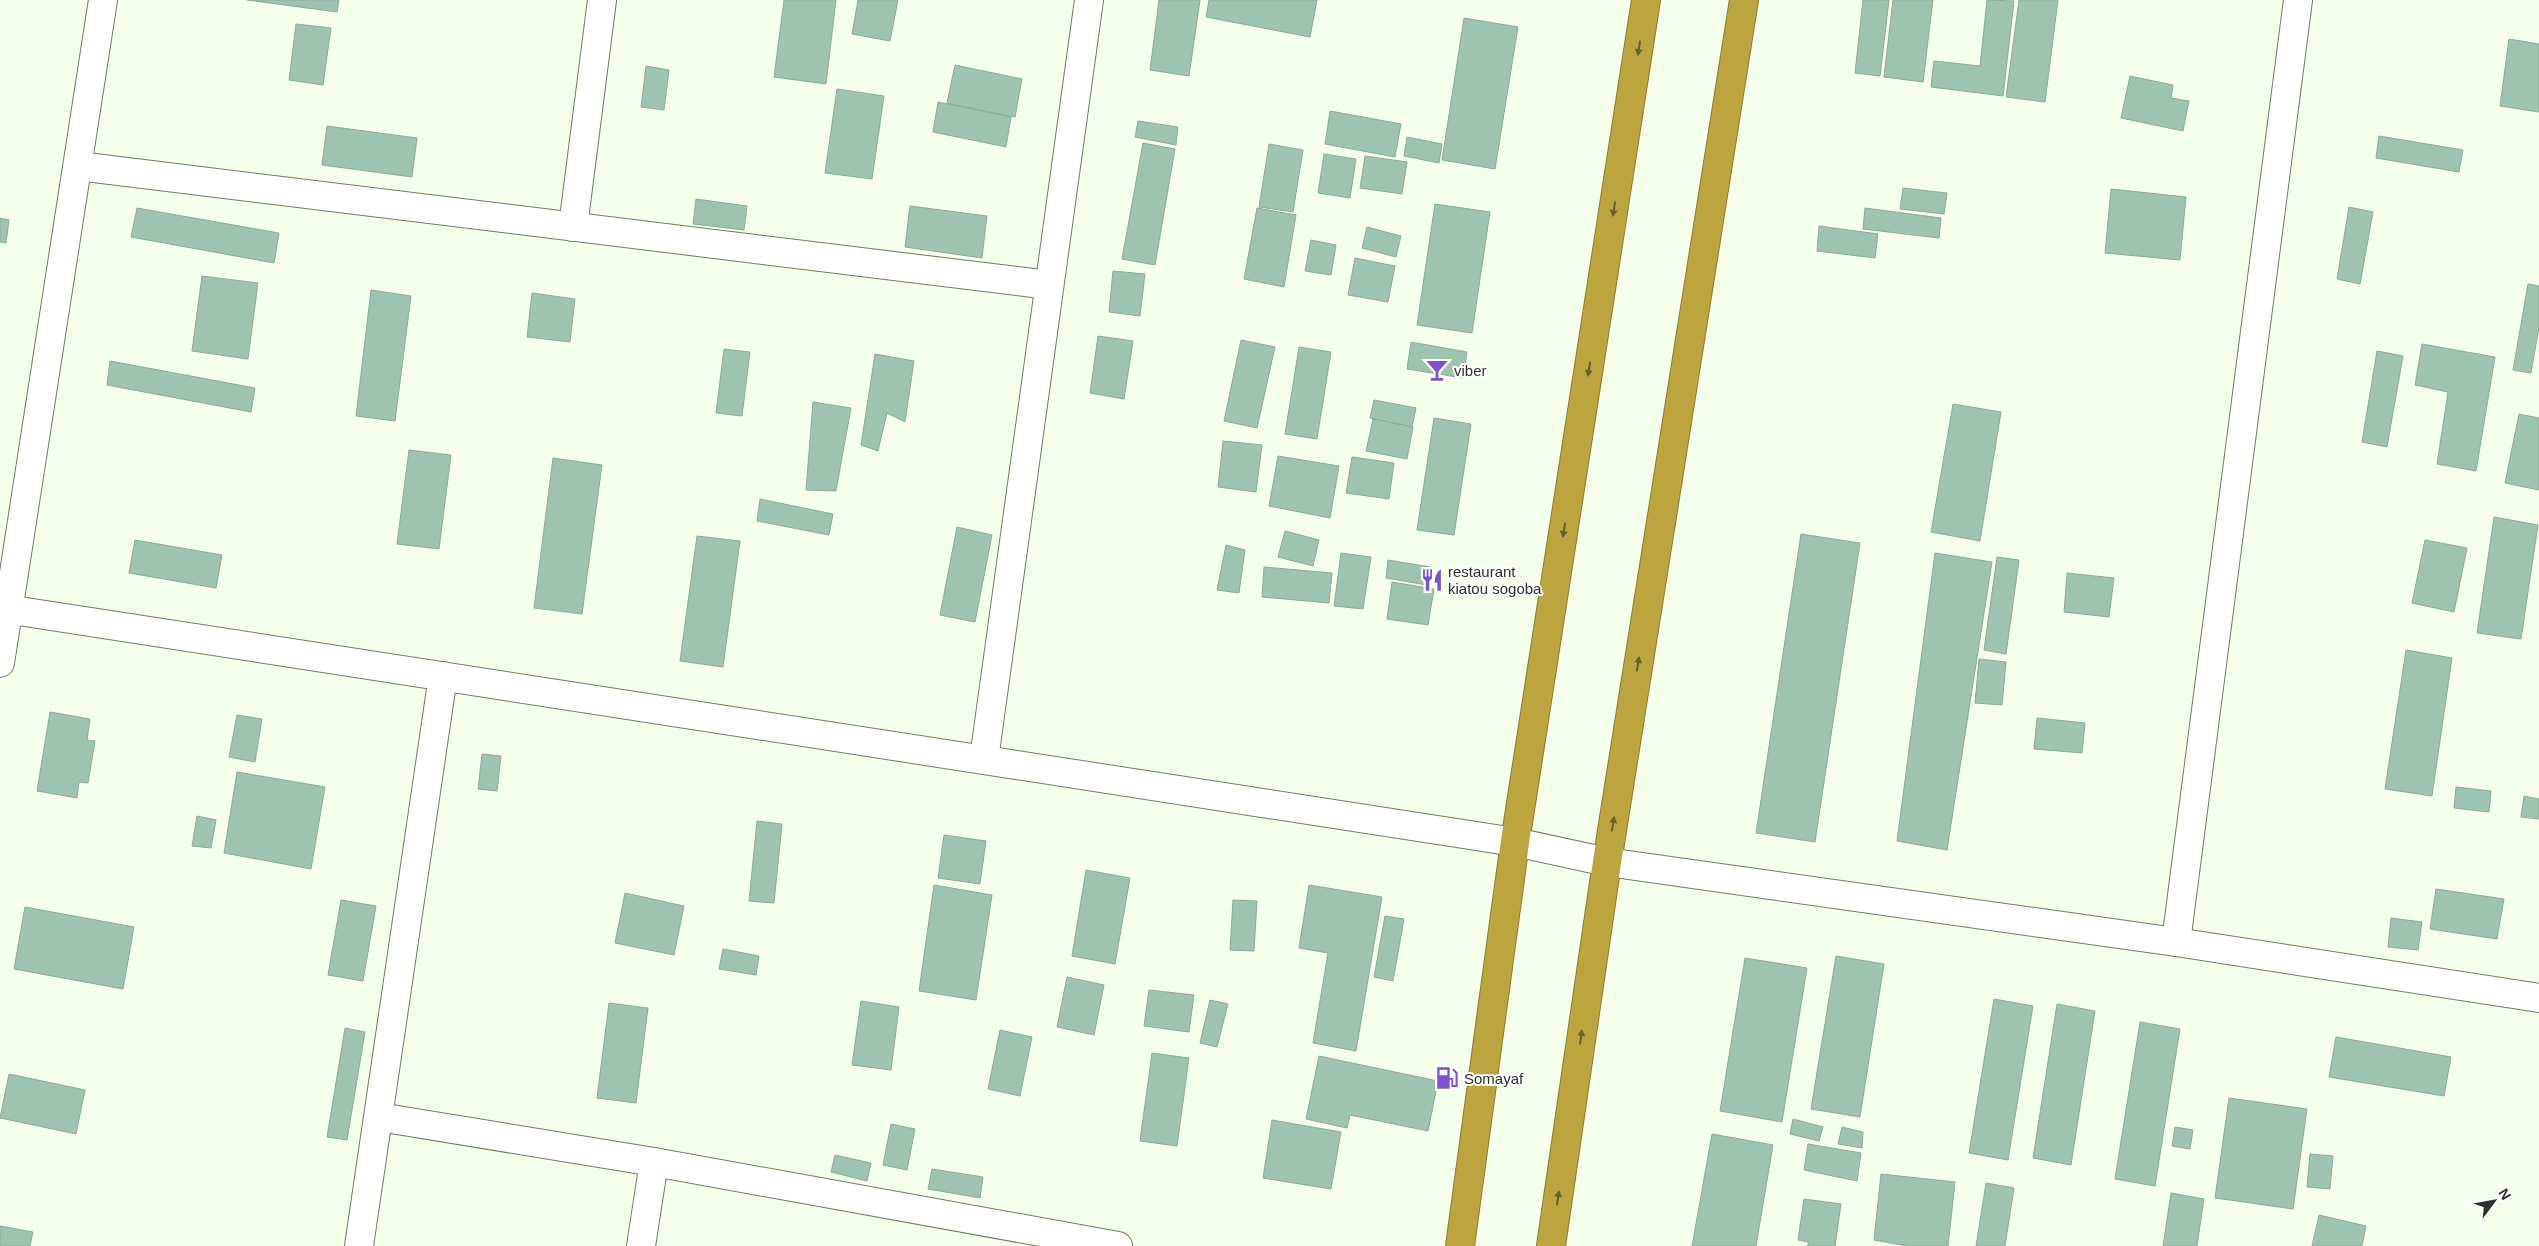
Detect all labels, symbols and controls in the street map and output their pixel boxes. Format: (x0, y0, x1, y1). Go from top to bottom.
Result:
one-way arrow (1634, 41, 1642, 57)
one-way arrow (1609, 201, 1617, 217)
bar icon: viber (1424, 357, 1450, 383)
place label: viber (1454, 362, 1487, 379)
one-way arrow (1584, 362, 1592, 378)
one-way arrow (1559, 522, 1567, 538)
place label: restaurant kiatou sogoba (1448, 563, 1542, 597)
restaurant icon: restaurant kiatou sogoba (1419, 567, 1445, 593)
one-way arrow (1635, 655, 1643, 671)
one-way arrow (1609, 816, 1617, 832)
one-way arrow (1578, 1029, 1586, 1045)
fuel station icon: Somayaf (1434, 1065, 1460, 1091)
place label: Somayaf (1464, 1070, 1524, 1087)
north arrow (2469, 1176, 2519, 1226)
text: N (2496, 1186, 2514, 1203)
one-way arrow (1554, 1189, 1562, 1205)

